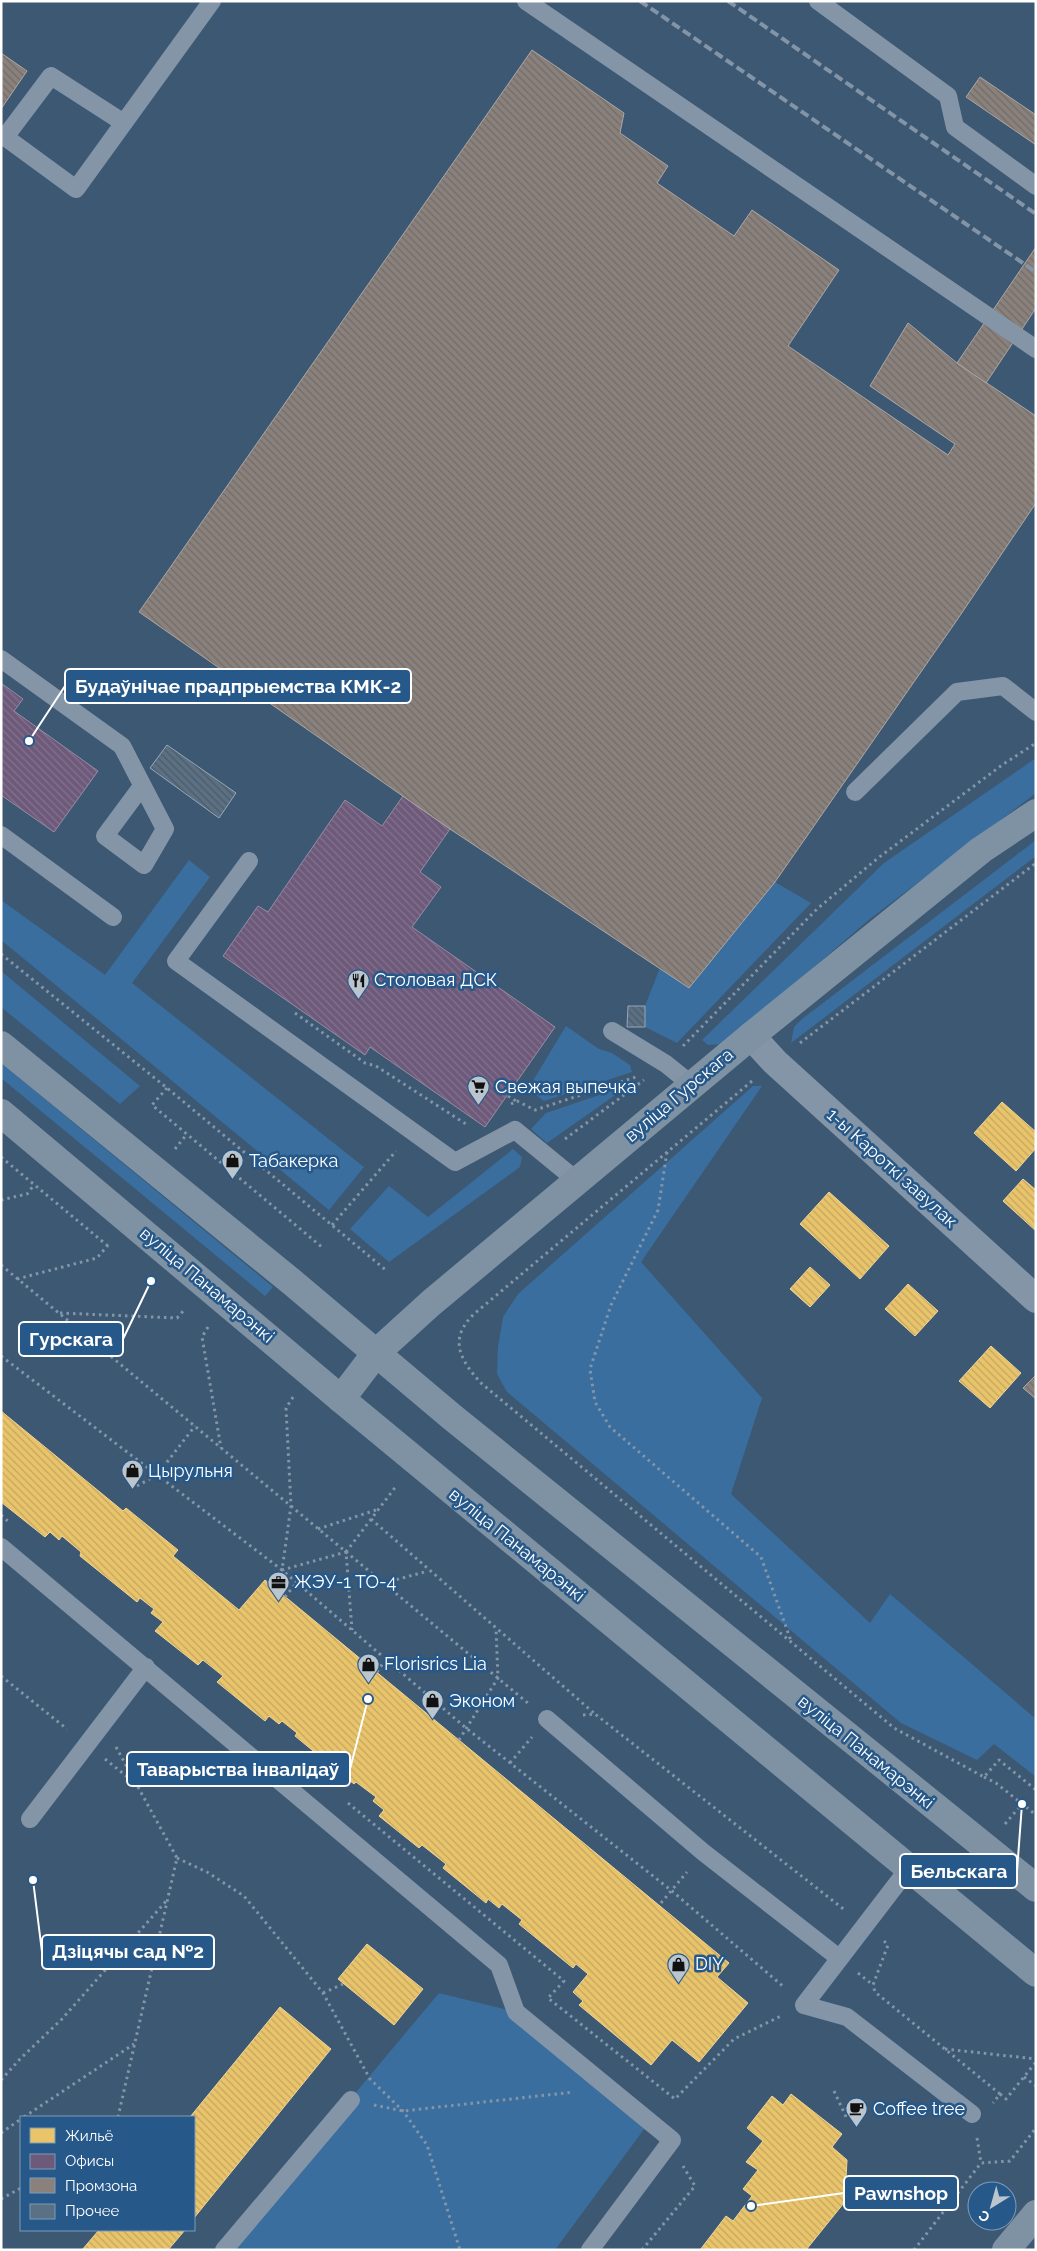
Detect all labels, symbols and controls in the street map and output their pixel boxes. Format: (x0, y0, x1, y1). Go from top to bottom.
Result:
callout: Будаўнічае прадпрыемства КМК-2 (65, 669, 411, 703)
text: Будаўнічае прадпрыемства КМК-2 (75, 675, 401, 697)
restaurant icon: Столовая ДСК (346, 968, 370, 999)
place label: Столовая ДСК (374, 969, 497, 990)
street label: вуліца Гурскага (620, 1043, 737, 1146)
supermarket icon: Свежая выпечка (467, 1075, 491, 1106)
place label: Свежая выпечка (495, 1076, 637, 1097)
street label: 1-ы Кароткі завулак (823, 1104, 962, 1232)
shop icon: Табакерка (221, 1149, 245, 1180)
place label: Табакерка (249, 1150, 338, 1171)
street label: вуліца Панамарэнкі (136, 1222, 279, 1347)
callout: Гурскага (19, 1322, 123, 1356)
text: Гурскага (29, 1328, 113, 1350)
shop icon: Цырульня (120, 1459, 144, 1490)
place label: Цырульня (148, 1460, 233, 1481)
street label: вуліца Панамарэнкі (445, 1483, 589, 1606)
office icon: ЖЭУ-1 ТО-4 (266, 1570, 290, 1601)
place label: ЖЭУ-1 ТО-4 (294, 1571, 396, 1592)
shop icon: Florisrics Lia (356, 1652, 380, 1683)
place label: Florisrics Lia (384, 1653, 487, 1674)
shop icon: Эконом (421, 1689, 445, 1720)
place label: Эконом (449, 1690, 515, 1711)
street label: вуліца Панамарэнкі (794, 1690, 938, 1813)
callout: Таварыства інвалідаў (127, 1752, 350, 1786)
text: Таварыства інвалідаў (137, 1758, 340, 1780)
callout: Бельскага (900, 1854, 1017, 1888)
text: Бельскага (911, 1860, 1007, 1882)
callout: Дзіцячы сад №2 (42, 1935, 214, 1969)
text: Дзіцячы сад №2 (52, 1940, 204, 1962)
shop icon: DIY (667, 1952, 691, 1983)
place label: DIY (695, 1953, 724, 1974)
cafe icon: Coffee tree (845, 2097, 869, 2128)
place label: Coffee tree (873, 2098, 965, 2119)
legend (20, 2116, 195, 2231)
text: Жильё (65, 2127, 114, 2145)
text: Офисы (65, 2152, 114, 2170)
callout: Pawnshop (844, 2176, 958, 2210)
text: Промзона (65, 2177, 137, 2195)
north arrow (967, 2181, 1017, 2231)
text: Pawnshop (854, 2182, 948, 2204)
text: Прочее (65, 2202, 119, 2220)
text: С (975, 2207, 993, 2226)

